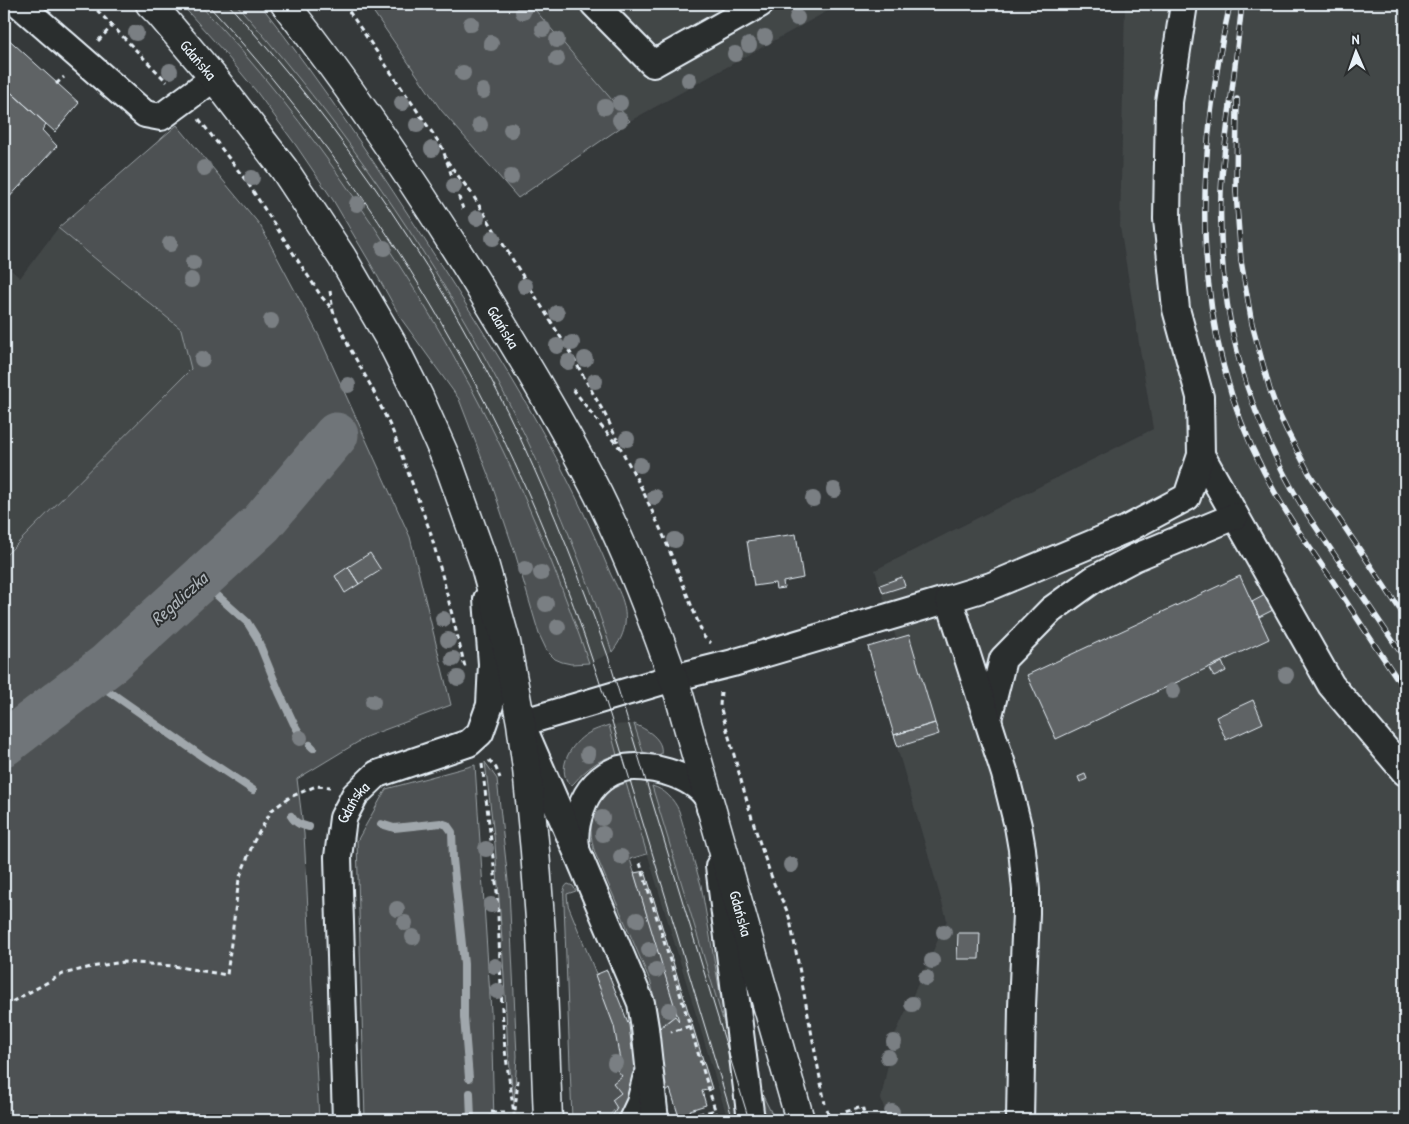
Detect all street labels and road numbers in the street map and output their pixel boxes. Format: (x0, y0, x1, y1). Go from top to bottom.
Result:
street label: Gdańska (175, 35, 222, 85)
street label: Gdańska (482, 301, 525, 352)
street label: Gdańska (331, 776, 374, 824)
street label: Gdańska (724, 888, 758, 939)

